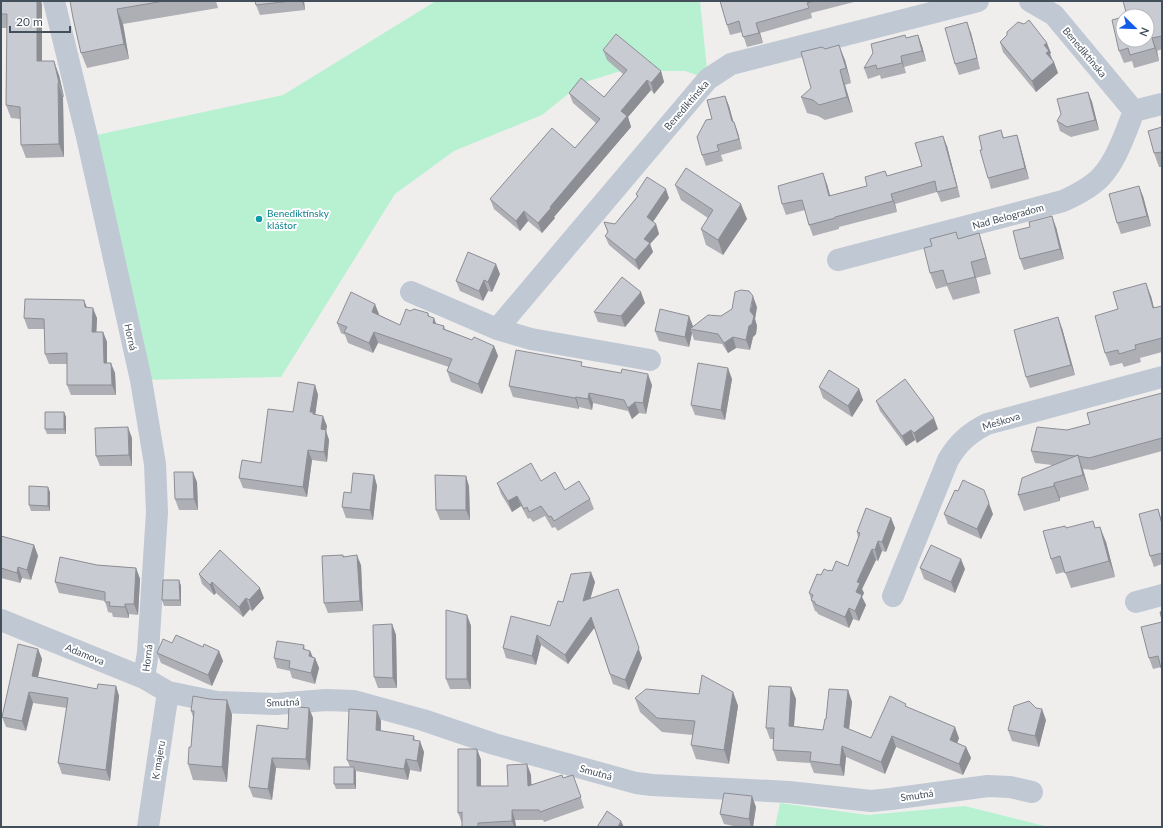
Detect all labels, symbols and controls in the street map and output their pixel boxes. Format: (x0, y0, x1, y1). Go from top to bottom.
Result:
scale bar (10, 8, 70, 34)
north arrow (1115, 8, 1155, 48)
text: 20 m (16, 14, 43, 29)
street label: Benediktínska (1061, 24, 1109, 80)
text: N (1137, 26, 1152, 39)
street label: Benediktínska (661, 78, 711, 132)
street label: Nad Belogradom (971, 201, 1045, 231)
place label: Benediktínsky kláštor (267, 207, 330, 231)
marker: Benediktínsky kláštor (254, 214, 264, 224)
street label: Horná (122, 322, 140, 352)
street label: Meškova (981, 410, 1021, 432)
street label: Adamova (64, 641, 106, 667)
street label: Horná (139, 644, 155, 672)
street label: Smutná (266, 695, 300, 709)
street label: K majeru (149, 740, 167, 780)
street label: Smutná (578, 762, 614, 782)
street label: Smutná (900, 787, 934, 803)

